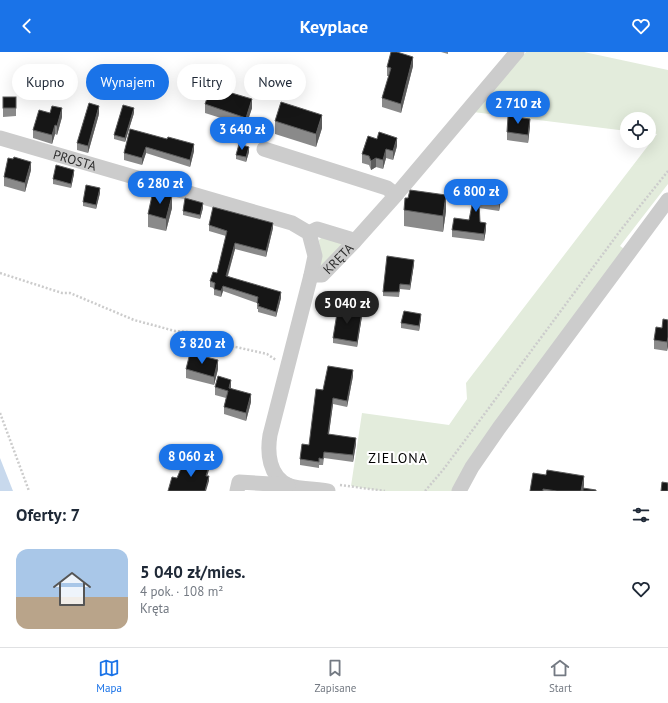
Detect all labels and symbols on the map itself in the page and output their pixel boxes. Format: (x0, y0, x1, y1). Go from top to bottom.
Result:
pin: 2 710 zł (477, 91, 559, 125)
pin: 3 640 zł (201, 117, 283, 151)
street label: PROSTA (51, 145, 99, 174)
pin: 6 280 zł (119, 171, 201, 205)
pin: 6 800 zł (435, 179, 517, 213)
street label: KRĘTA (319, 239, 357, 278)
pin: 5 040 zł (306, 291, 388, 325)
pin: 3 820 zł (161, 331, 243, 365)
pin: 8 060 zł (150, 444, 232, 478)
district label: ZIELONA (368, 449, 428, 467)

